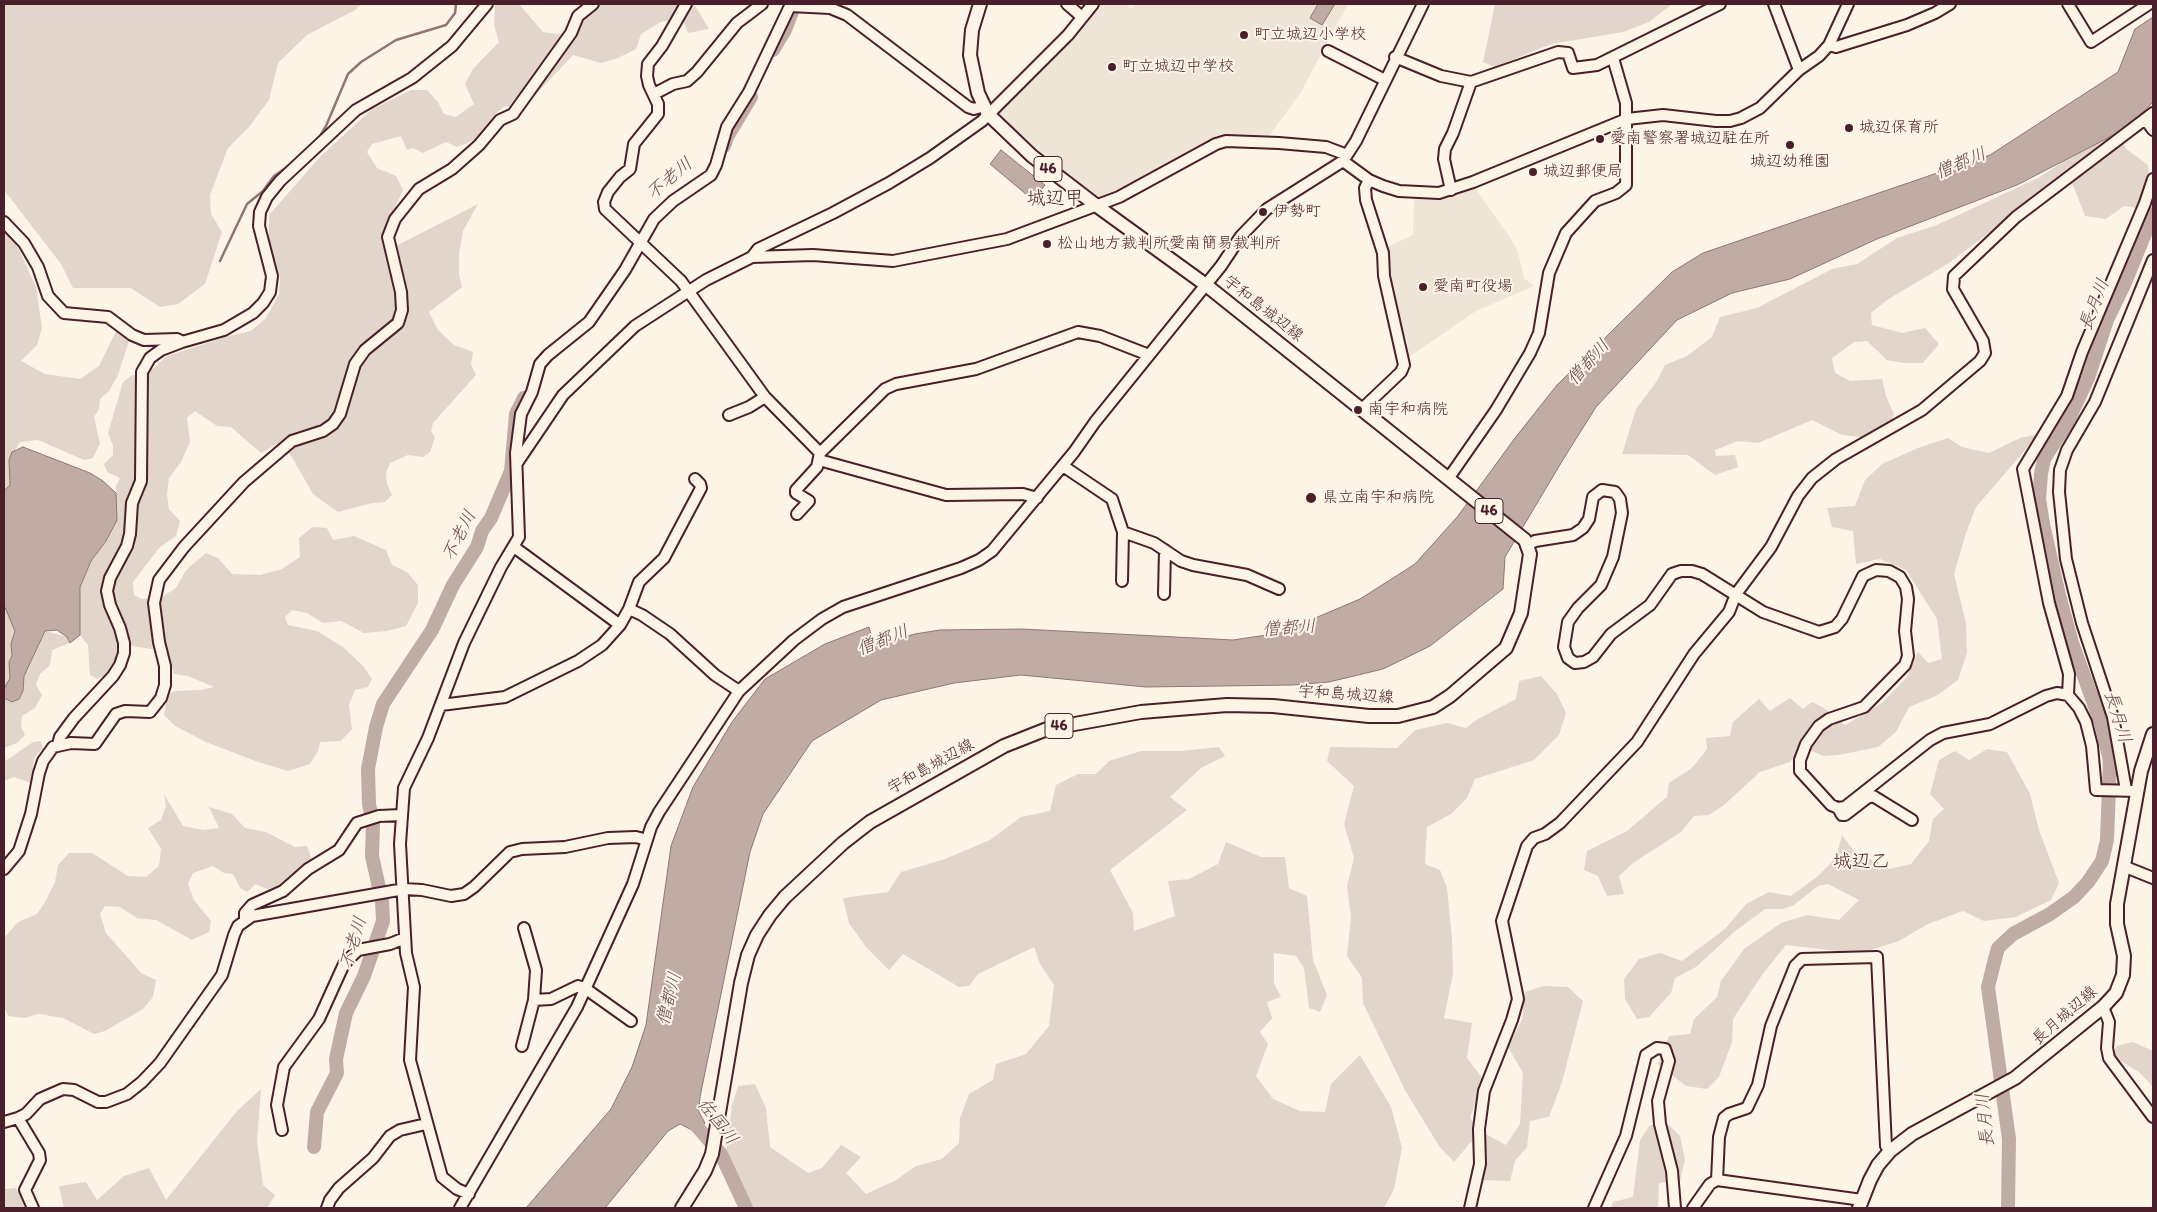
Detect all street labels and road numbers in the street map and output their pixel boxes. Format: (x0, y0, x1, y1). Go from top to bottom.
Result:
road number: 46 (1034, 156, 1062, 182)
street label: 宇和島城辺線 (1219, 272, 1307, 346)
road number: 46 (1475, 498, 1503, 524)
street label: 宇和島城辺線 (1297, 682, 1395, 708)
road number: 46 (1045, 714, 1073, 738)
street label: 宇和島城辺線 (884, 735, 978, 799)
street label: 長月城辺線 (2029, 983, 2101, 1049)

